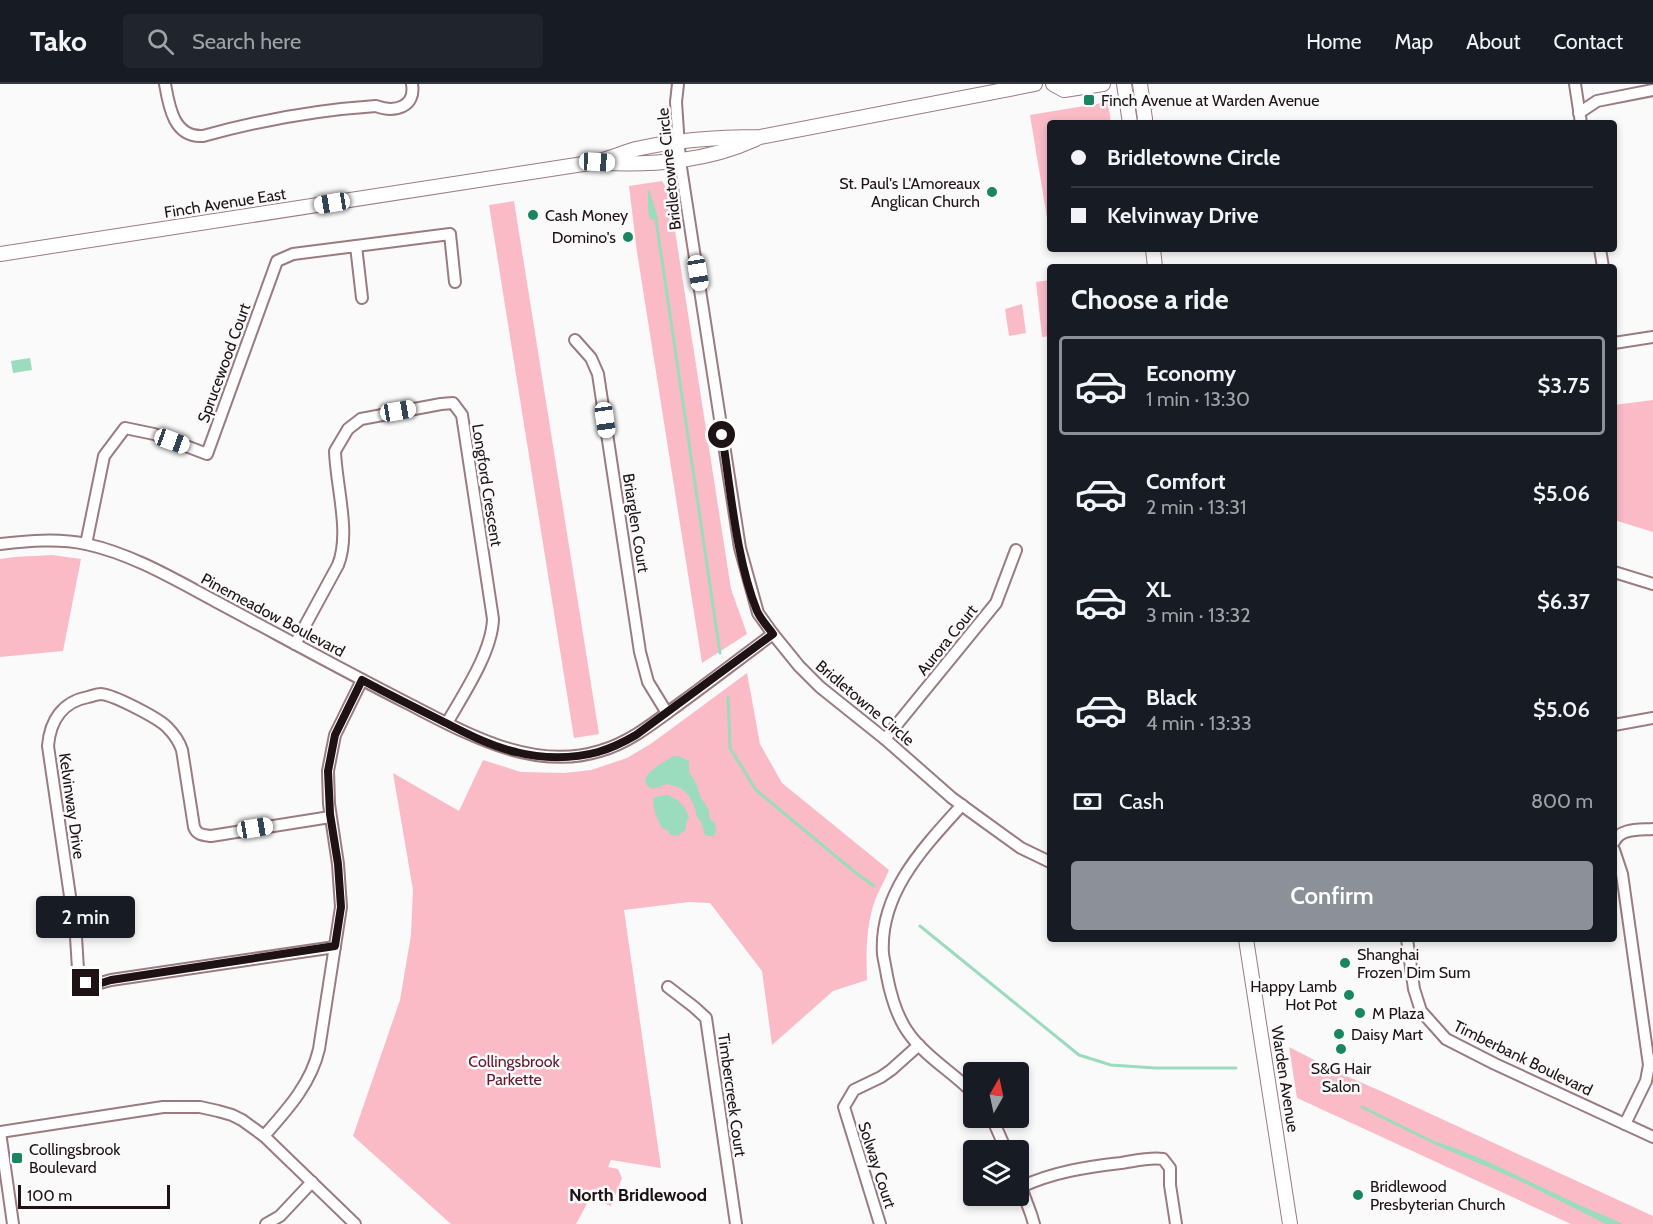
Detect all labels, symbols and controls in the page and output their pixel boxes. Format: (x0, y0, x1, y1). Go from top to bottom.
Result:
search box (123, 14, 543, 68)
text: Tako (30, 24, 87, 58)
icon: search (144, 25, 177, 58)
text: Search here (192, 28, 301, 55)
text: Home (1306, 29, 1362, 54)
text: Map (1395, 29, 1433, 54)
text: About (1466, 29, 1520, 54)
text: Contact (1553, 29, 1623, 54)
place label: Finch Avenue at Warden Avenue (1101, 91, 1319, 110)
marker: Finch Avenue at Warden Avenue (1082, 93, 1096, 107)
street label: Bridletowne Circle (653, 107, 685, 231)
text: Bridletowne Circle (1107, 144, 1280, 171)
car (579, 152, 615, 172)
place label: St. Paul's L'Amoreaux Anglican Church (839, 174, 980, 211)
street label: Finch Avenue East (163, 184, 288, 222)
marker: St. Paul's L'Amoreaux Anglican Church (985, 185, 999, 199)
car (313, 191, 351, 215)
text: Kelvinway Drive (1107, 202, 1259, 229)
place label: Cash Money (545, 206, 628, 225)
marker: Cash Money (526, 208, 540, 222)
place label: Domino's (552, 228, 616, 247)
marker: Domino's (621, 230, 635, 244)
car (686, 254, 710, 292)
text: Choose a ride (1071, 283, 1229, 316)
street label: Sprucewood Court (194, 300, 255, 425)
icon: car (1074, 359, 1128, 413)
text: Economy (1146, 360, 1236, 387)
text: $3.75 (1538, 372, 1590, 399)
text: 1 min · 13:30 (1146, 387, 1250, 411)
car (379, 399, 417, 423)
car (594, 401, 616, 439)
route start (708, 421, 735, 448)
street label: Longford Crescent (468, 422, 506, 548)
car (152, 426, 192, 456)
icon: car (1074, 467, 1128, 521)
text: Comfort (1146, 468, 1225, 495)
street label: Briarglen Court (619, 472, 653, 575)
text: $5.06 (1533, 480, 1590, 507)
text: 2 min · 13:31 (1146, 495, 1247, 519)
street label: Pinemeadow Boulevard (198, 569, 348, 661)
icon: car (1074, 575, 1128, 629)
text: XL (1146, 576, 1171, 603)
text: $6.37 (1537, 588, 1590, 615)
street label: Aurora Court (913, 600, 982, 679)
text: 3 min · 13:32 (1146, 603, 1251, 627)
street label: Bridletowne Circle (812, 656, 918, 750)
icon: car (1074, 683, 1128, 737)
text: Black (1146, 684, 1197, 711)
text: $5.06 (1533, 696, 1590, 723)
text: 4 min · 13:33 (1146, 711, 1252, 735)
street label: Kelvinway Drive (55, 752, 89, 860)
icon: cash (1071, 785, 1104, 818)
text: Cash (1119, 788, 1164, 815)
text: 800 m (1531, 789, 1593, 813)
car (236, 816, 274, 840)
button: Confirm (1071, 861, 1593, 930)
callout: 2 min (36, 896, 136, 938)
text: 2 min (61, 905, 110, 929)
place label: Shanghai Frozen Dim Sum (1357, 945, 1470, 982)
marker: Shanghai Frozen Dim Sum (1338, 956, 1352, 970)
route end (72, 969, 99, 996)
place label: Happy Lamb Hot Pot (1250, 977, 1338, 1014)
marker: Happy Lamb Hot Pot (1342, 988, 1356, 1002)
place label: M Plaza (1372, 1004, 1425, 1023)
marker: M Plaza (1353, 1006, 1367, 1020)
street label: Timberbank Boulevard (1451, 1016, 1595, 1100)
street label: Warden Avenue (1267, 1024, 1303, 1134)
place label: Daisy Mart (1351, 1025, 1424, 1044)
marker: Daisy Mart (1332, 1027, 1346, 1041)
street label: Timbercreek Court (714, 1032, 750, 1158)
marker: S&G Hair Salon (1334, 1042, 1348, 1056)
park label: Collingsbrook Parkette (468, 1052, 561, 1089)
place label: S&G Hair Salon (1311, 1059, 1372, 1096)
north arrow (963, 1062, 1029, 1128)
map controls (963, 1062, 1029, 1206)
street label: Solway Court (854, 1119, 900, 1211)
place label: Collingsbrook Boulevard (29, 1140, 121, 1177)
button: layers (963, 1140, 1029, 1206)
marker: Collingsbrook Boulevard (10, 1151, 24, 1165)
place label: Bridlewood Presbyterian Church (1370, 1177, 1505, 1214)
scale bar (18, 1182, 170, 1210)
district label: North Bridlewood (569, 1184, 707, 1206)
text: 100 m (27, 1186, 72, 1205)
marker: Bridlewood Presbyterian Church (1351, 1188, 1365, 1202)

